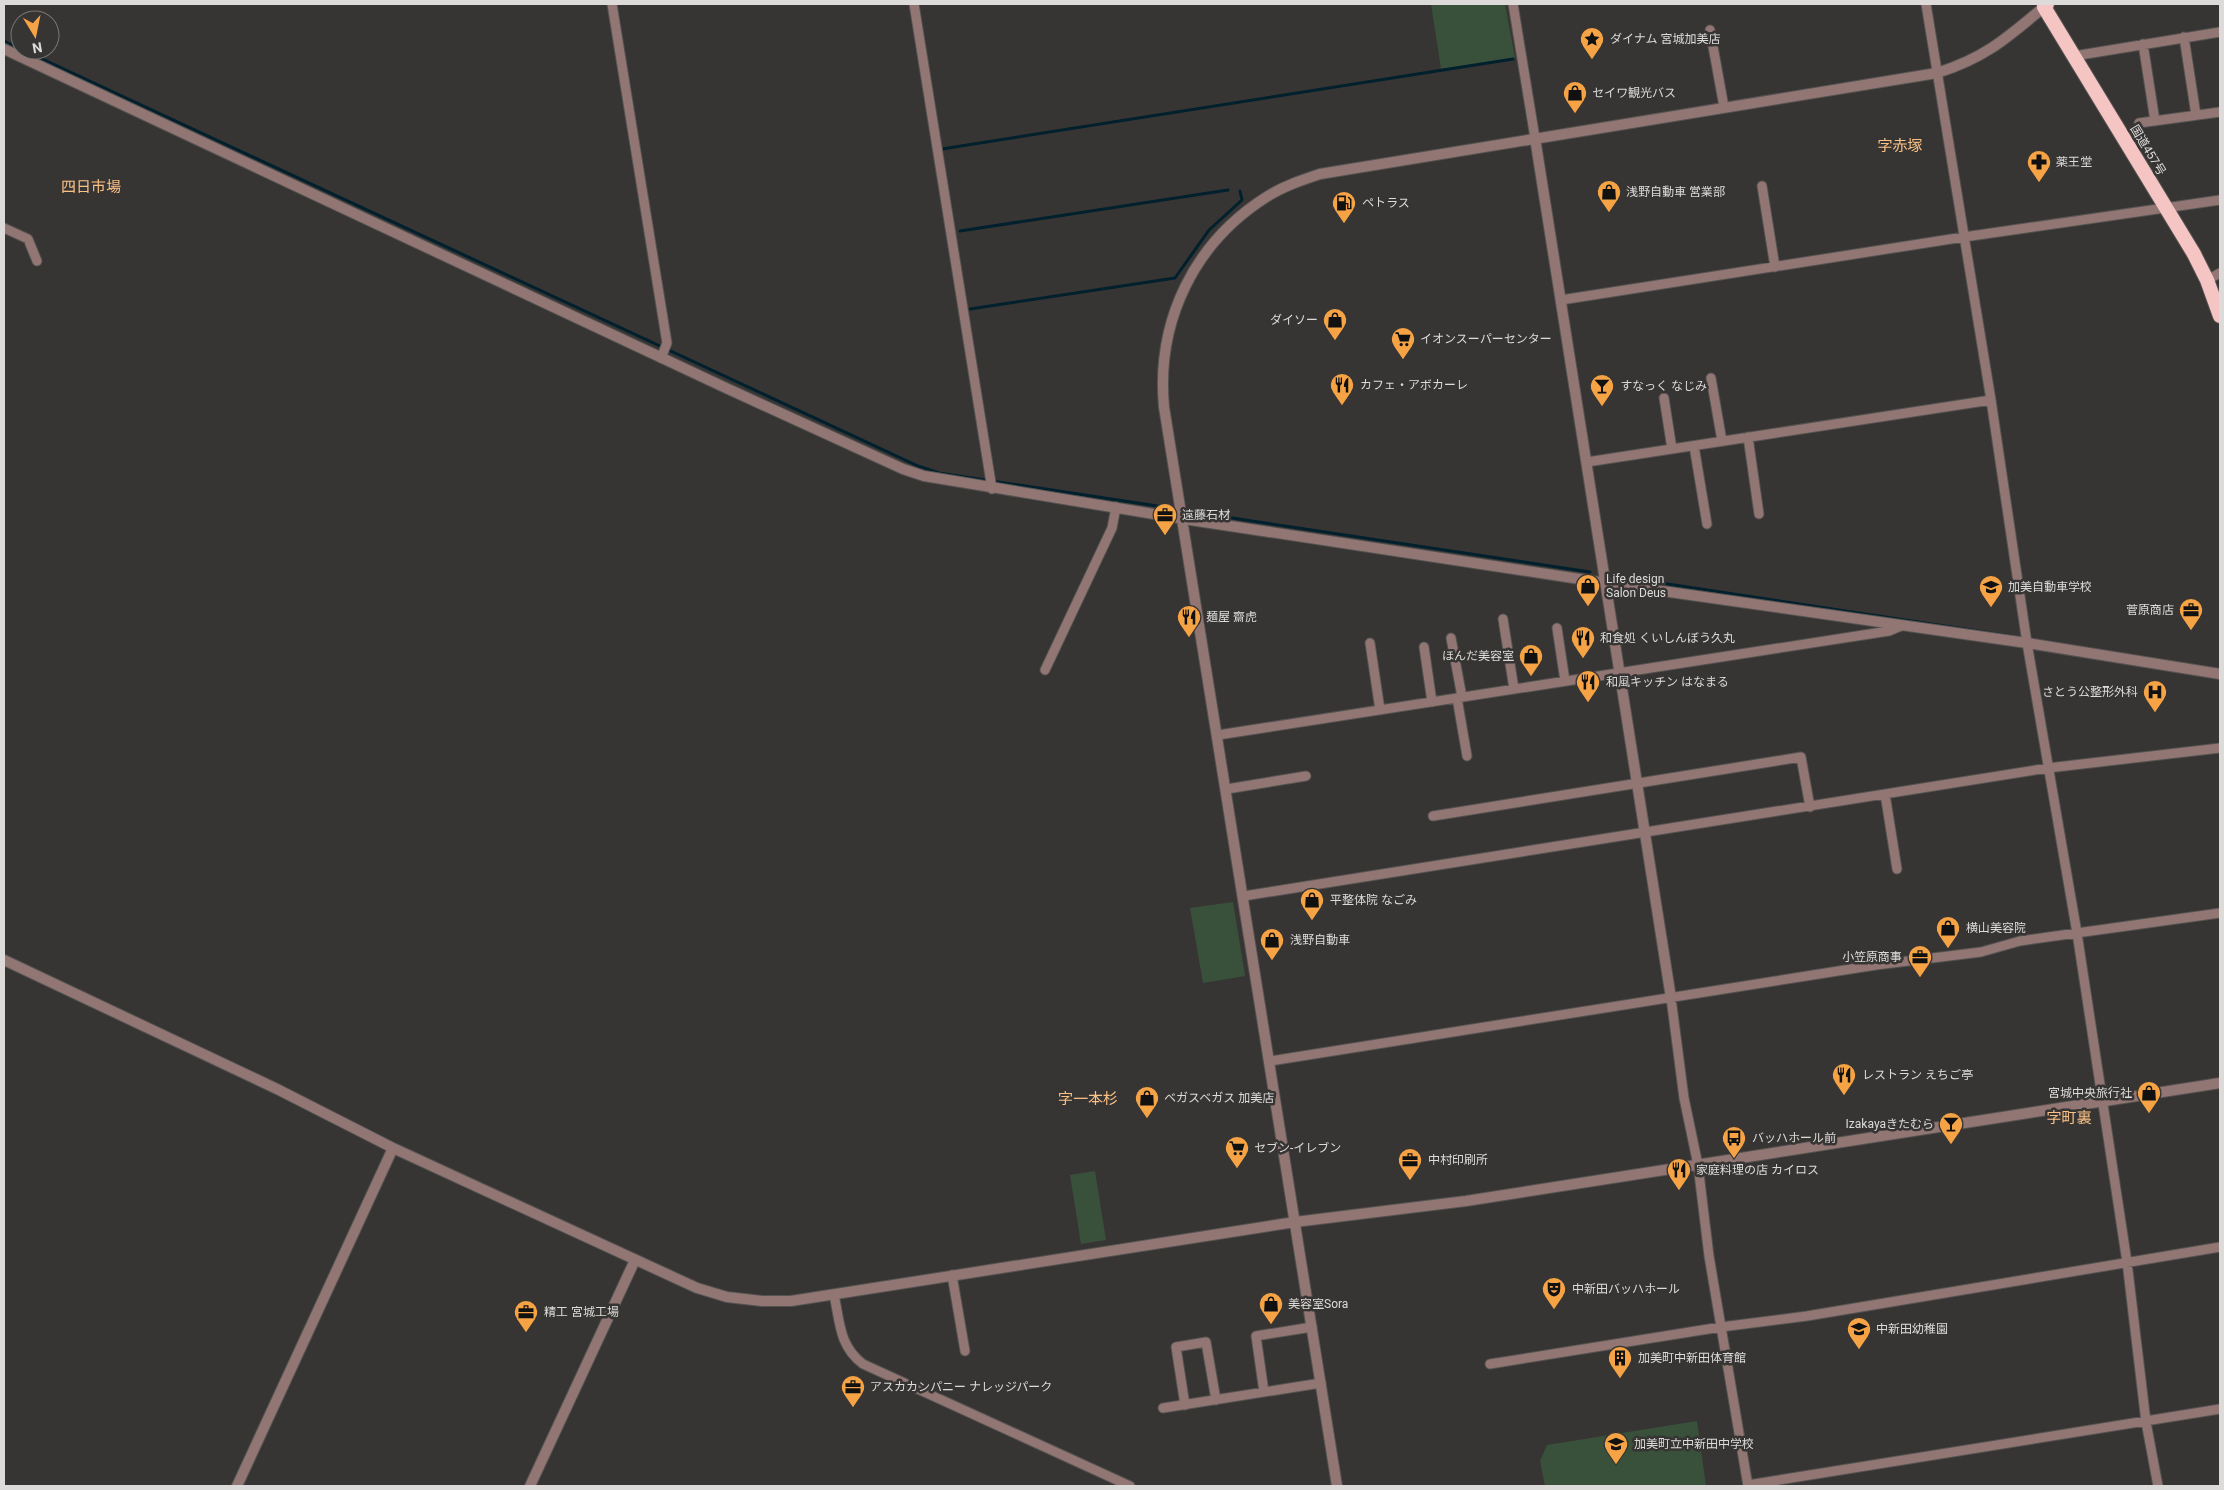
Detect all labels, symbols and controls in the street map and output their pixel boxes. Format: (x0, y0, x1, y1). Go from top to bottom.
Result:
north arrow (10, 10, 60, 60)
place icon: ダイナム 宮城加美店 (1579, 26, 1605, 60)
place label: ダイナム 宮城加美店 (1610, 32, 1720, 46)
text: N (31, 39, 44, 57)
shop icon: セイワ観光バス (1562, 80, 1588, 114)
place label: セイワ観光バス (1592, 86, 1676, 100)
street label: 国道457号 (2128, 122, 2168, 178)
district label: 字赤塚 (1877, 137, 1923, 155)
pharmacy icon: 薬王堂 (2026, 149, 2052, 183)
place label: 薬王堂 (2056, 155, 2092, 169)
district label: 四日市場 (61, 178, 121, 196)
shop icon: 浅野自動車 営業部 (1596, 179, 1622, 213)
place label: 浅野自動車 営業部 (1626, 185, 1725, 199)
fuel station icon: ペトラス (1331, 190, 1357, 224)
place label: ペトラス (1362, 196, 1410, 210)
shop icon: ダイソー (1322, 307, 1348, 341)
place label: ダイソー (1270, 313, 1318, 327)
supermarket icon: イオンスーパーセンター (1390, 326, 1416, 360)
place label: イオンスーパーセンター (1420, 332, 1552, 346)
restaurant icon: カフェ・アボカーレ (1329, 372, 1355, 406)
bar icon: すなっく なじみ (1589, 373, 1615, 407)
place label: カフェ・アボカーレ (1360, 378, 1468, 392)
place label: すなっく なじみ (1620, 379, 1707, 393)
office icon: 遠藤石材 (1152, 502, 1178, 536)
place label: 遠藤石材 (1182, 508, 1230, 522)
place label: Life design Salon Deus (1606, 572, 1666, 600)
shop icon: Life design Salon Deus (1575, 573, 1601, 607)
school or university icon: 加美自動車学校 (1978, 574, 2004, 608)
place label: 加美自動車学校 (2008, 580, 2092, 594)
office icon: 菅原商店 (2178, 597, 2204, 631)
place label: 菅原商店 (2126, 603, 2174, 617)
restaurant icon: 麺屋 齋虎 (1176, 604, 1202, 638)
place label: 麺屋 齋虎 (1206, 610, 1257, 624)
restaurant icon: 和食処 くいしんぼう久丸 (1570, 625, 1596, 659)
place label: 和食処 くいしんぼう久丸 (1600, 631, 1735, 645)
shop icon: ほんだ美容室 (1518, 643, 1544, 677)
place label: ほんだ美容室 (1442, 649, 1514, 663)
restaurant icon: 和風キッチン はなまる (1575, 669, 1601, 703)
place label: 和風キッチン はなまる (1606, 675, 1729, 689)
hospital icon: さとう公整形外科 (2142, 679, 2168, 713)
place label: さとう公整形外科 (2042, 685, 2138, 699)
shop icon: 平整体院 なごみ (1299, 887, 1325, 921)
place label: 平整体院 なごみ (1330, 893, 1417, 907)
shop icon: 横山美容院 (1935, 915, 1961, 949)
place label: 横山美容院 (1966, 921, 2026, 935)
shop icon: 浅野自動車 (1259, 927, 1285, 961)
place label: 浅野自動車 (1290, 933, 1350, 947)
office icon: 小笠原商事 (1907, 944, 1933, 978)
place label: 小笠原商事 (1842, 950, 1902, 964)
restaurant icon: レストラン えちご亭 (1831, 1062, 1857, 1096)
place label: レストラン えちご亭 (1862, 1068, 1973, 1082)
shop icon: 宮城中央旅行社 (2136, 1080, 2162, 1114)
shop icon: ベガスベガス 加美店 (1134, 1085, 1160, 1119)
place label: 宮城中央旅行社 (2048, 1086, 2132, 1100)
district label: 字一本杉 (1058, 1090, 1118, 1108)
place label: ベガスベガス 加美店 (1164, 1091, 1274, 1105)
district label: 字町裏 (2046, 1109, 2092, 1127)
bar icon: Izakayaきたむら (1938, 1111, 1964, 1145)
place label: Izakayaきたむら (1846, 1117, 1934, 1131)
bus stop icon: バッハホール前 (1721, 1125, 1747, 1159)
place label: バッハホール前 (1752, 1131, 1836, 1145)
supermarket icon: セブン-イレブン (1224, 1135, 1250, 1169)
place label: セブン-イレブン (1254, 1141, 1341, 1155)
office icon: 中村印刷所 (1397, 1147, 1423, 1181)
place label: 中村印刷所 (1428, 1153, 1488, 1167)
restaurant icon: 家庭料理の店 カイロス (1666, 1157, 1692, 1191)
place label: 家庭料理の店 カイロス (1696, 1163, 1819, 1177)
theatre icon: 中新田バッハホール (1541, 1276, 1567, 1310)
place label: 中新田バッハホール (1572, 1282, 1680, 1296)
shop icon: 美容室Sora (1258, 1291, 1284, 1325)
place label: 美容室Sora (1288, 1297, 1348, 1311)
office icon: 精工 宮城工場 (513, 1299, 539, 1333)
place label: 精工 宮城工場 (544, 1305, 619, 1319)
school or university icon: 中新田幼稚園 (1846, 1316, 1872, 1350)
place label: 中新田幼稚園 (1876, 1322, 1948, 1336)
building icon: 加美町中新田体育館 (1607, 1345, 1633, 1379)
place label: 加美町中新田体育館 (1638, 1351, 1746, 1365)
office icon: アスカカンパニー ナレッジパーク (840, 1374, 866, 1408)
place label: アスカカンパニー ナレッジパーク (870, 1380, 1052, 1394)
school or university icon: 加美町立中新田中学校 (1603, 1431, 1629, 1465)
place label: 加美町立中新田中学校 (1634, 1437, 1754, 1451)

